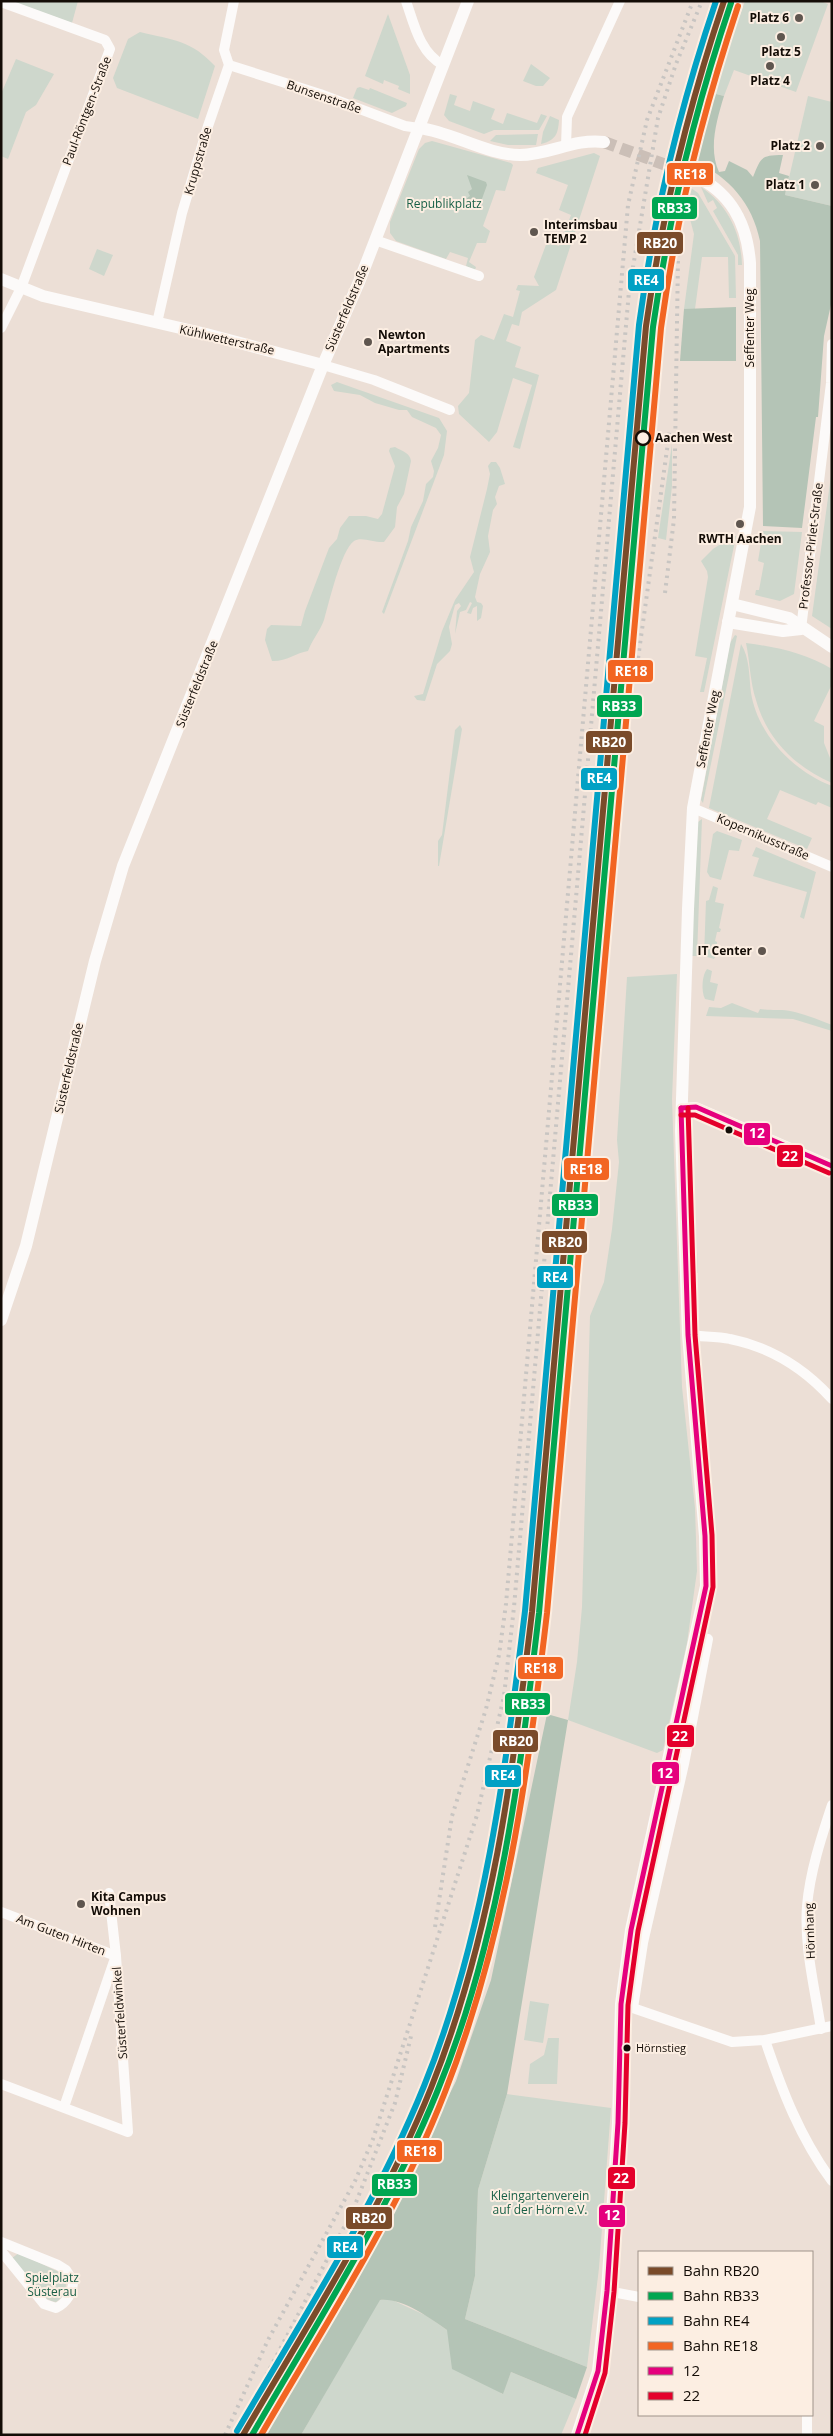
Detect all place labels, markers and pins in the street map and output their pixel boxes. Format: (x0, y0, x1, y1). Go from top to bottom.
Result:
place label: Platz 6 (750, 9, 789, 26)
marker: Platz 6 (793, 12, 805, 24)
marker: Platz 5 (775, 31, 787, 43)
place label: Platz 5 (761, 43, 801, 60)
marker: Platz 4 (764, 60, 776, 72)
place label: Platz 4 (750, 72, 790, 89)
place label: Platz 2 (771, 137, 810, 154)
marker: Platz 2 (814, 140, 826, 152)
place label: Platz 1 (766, 176, 805, 193)
marker: Platz 1 (809, 179, 821, 191)
place label: Interimsbau TEMP 2 (544, 216, 618, 247)
marker: Interimsbau TEMP 2 (528, 226, 540, 238)
place label: Newton Apartments (378, 326, 450, 357)
marker: Newton Apartments (362, 336, 374, 348)
place label: Aachen West (655, 429, 733, 446)
marker: Aachen West (635, 430, 651, 446)
marker: RWTH Aachen (734, 518, 746, 530)
place label: RWTH Aachen (698, 530, 782, 547)
place label: IT Center (698, 942, 753, 959)
marker: IT Center (756, 945, 768, 957)
unlabelled marker (724, 1125, 734, 1135)
place label: Kita Campus Wohnen (91, 1888, 166, 1919)
marker: Kita Campus Wohnen (75, 1898, 87, 1910)
place label: Hörnstieg (636, 2040, 686, 2055)
marker: Hörnstieg (622, 2043, 632, 2053)

